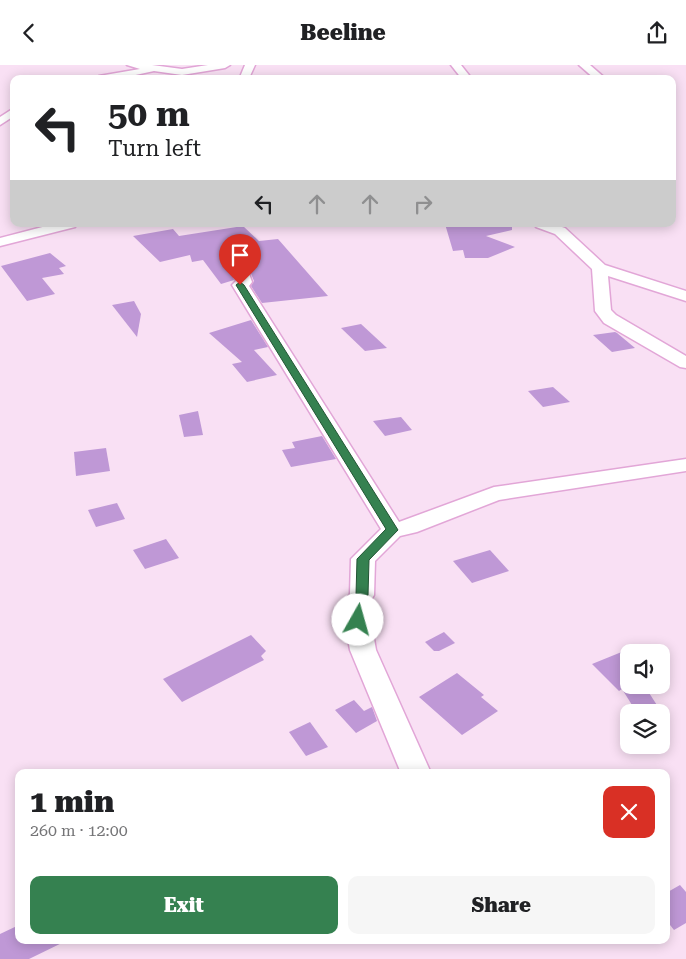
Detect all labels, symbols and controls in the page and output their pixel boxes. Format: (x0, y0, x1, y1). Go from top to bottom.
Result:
icon: back (15, 19, 43, 47)
icon: share (643, 19, 671, 47)
text: Beeline (300, 20, 386, 45)
text: 50 m (108, 94, 190, 135)
icon: left (25, 95, 90, 160)
text: Turn left (108, 136, 201, 161)
icon: left (250, 190, 278, 218)
icon: ahead (303, 190, 331, 218)
icon: ahead (356, 190, 384, 218)
icon: right (409, 190, 437, 218)
pin (219, 234, 261, 285)
icon: arrive (226, 241, 254, 269)
position arrow (331, 593, 383, 645)
map controls (620, 644, 670, 754)
button: sound (620, 644, 670, 694)
button: layers (620, 704, 670, 754)
text: 1 min (30, 784, 114, 819)
button: close (603, 786, 655, 838)
text: 260 m · 12:00 (30, 821, 128, 840)
button: Exit (30, 876, 338, 934)
button: Share (348, 876, 655, 934)

